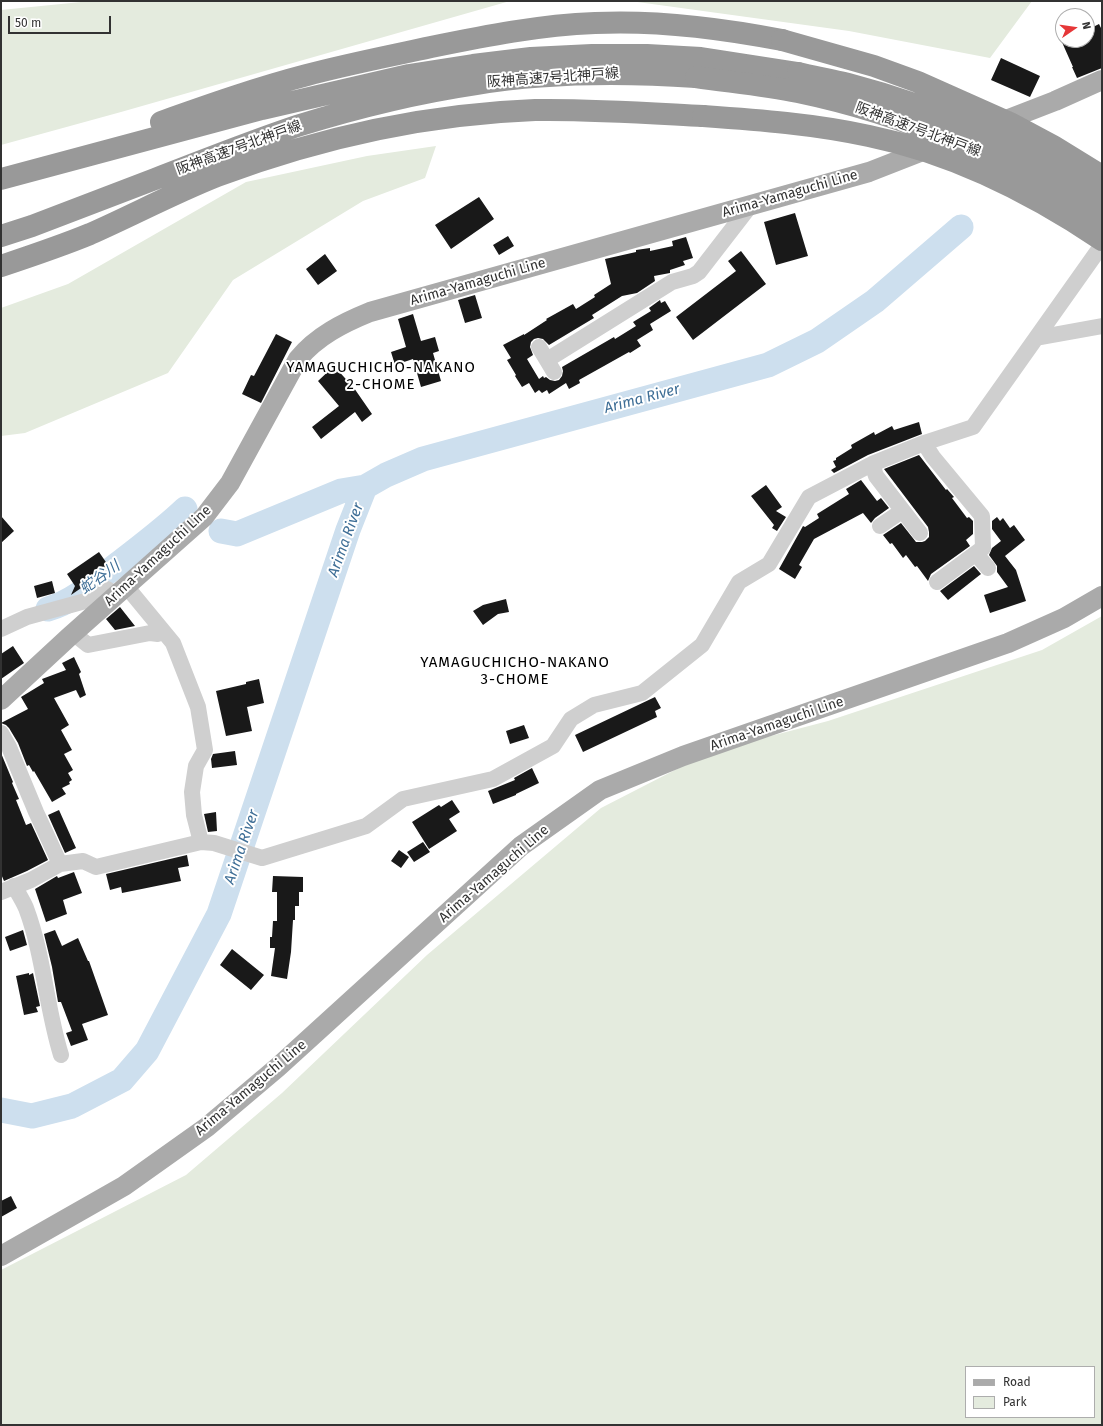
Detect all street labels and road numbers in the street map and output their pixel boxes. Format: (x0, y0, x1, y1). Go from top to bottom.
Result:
street label: 阪神高速7号北神戸線 (486, 65, 620, 91)
street label: 阪神高速7号北神戸線 (853, 99, 983, 161)
street label: 阪神高速7号北神戸線 (174, 117, 304, 179)
street label: Arima-Yamaguchi Line (720, 167, 860, 221)
street label: Arima-Yamaguchi Line (408, 255, 548, 309)
street label: Arima-Yamaguchi Line (101, 502, 215, 610)
street label: Arima-Yamaguchi Line (708, 693, 846, 755)
street label: Arima-Yamaguchi Line (436, 822, 552, 926)
street label: Arima-Yamaguchi Line (192, 1037, 310, 1139)

